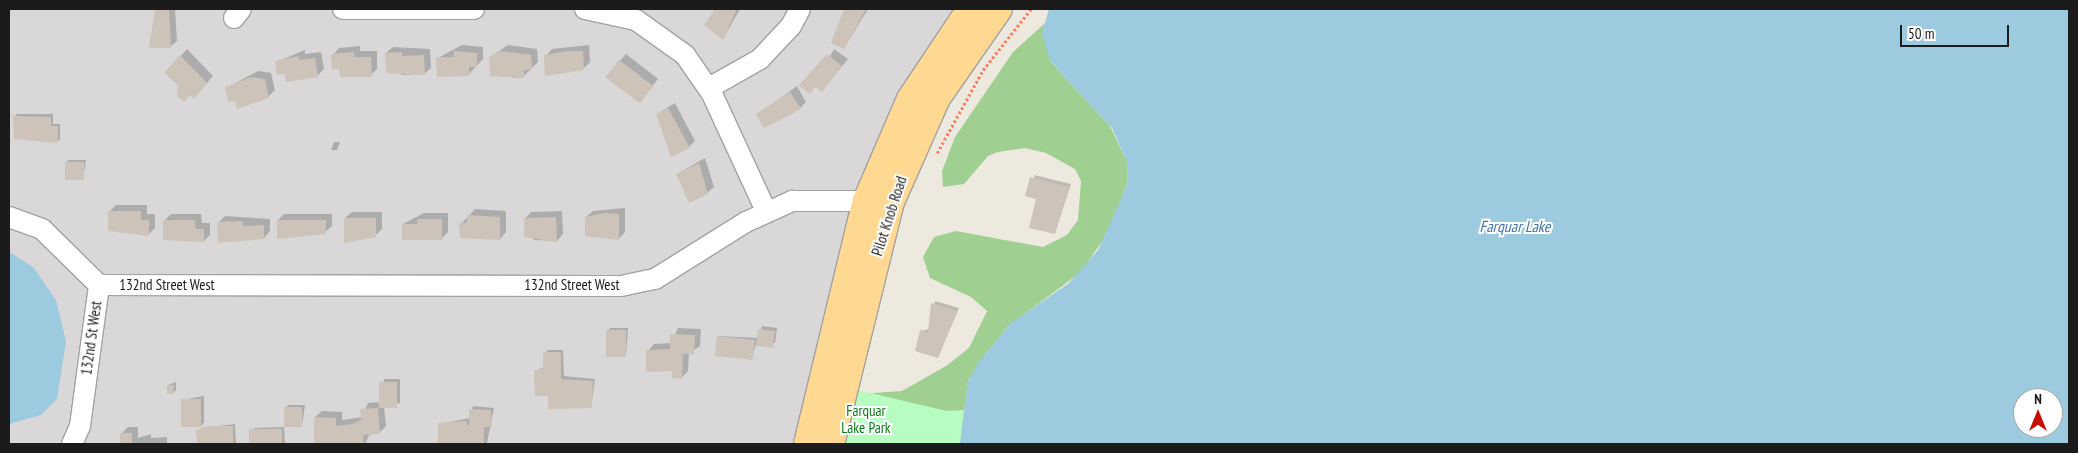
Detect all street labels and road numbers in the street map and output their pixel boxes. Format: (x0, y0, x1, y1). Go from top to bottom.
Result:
street label: Pilot Knob Road (868, 174, 910, 258)
street label: 132nd Street West (119, 276, 215, 294)
street label: 132nd Street West (524, 276, 620, 294)
street label: 132nd St West (77, 300, 105, 376)

